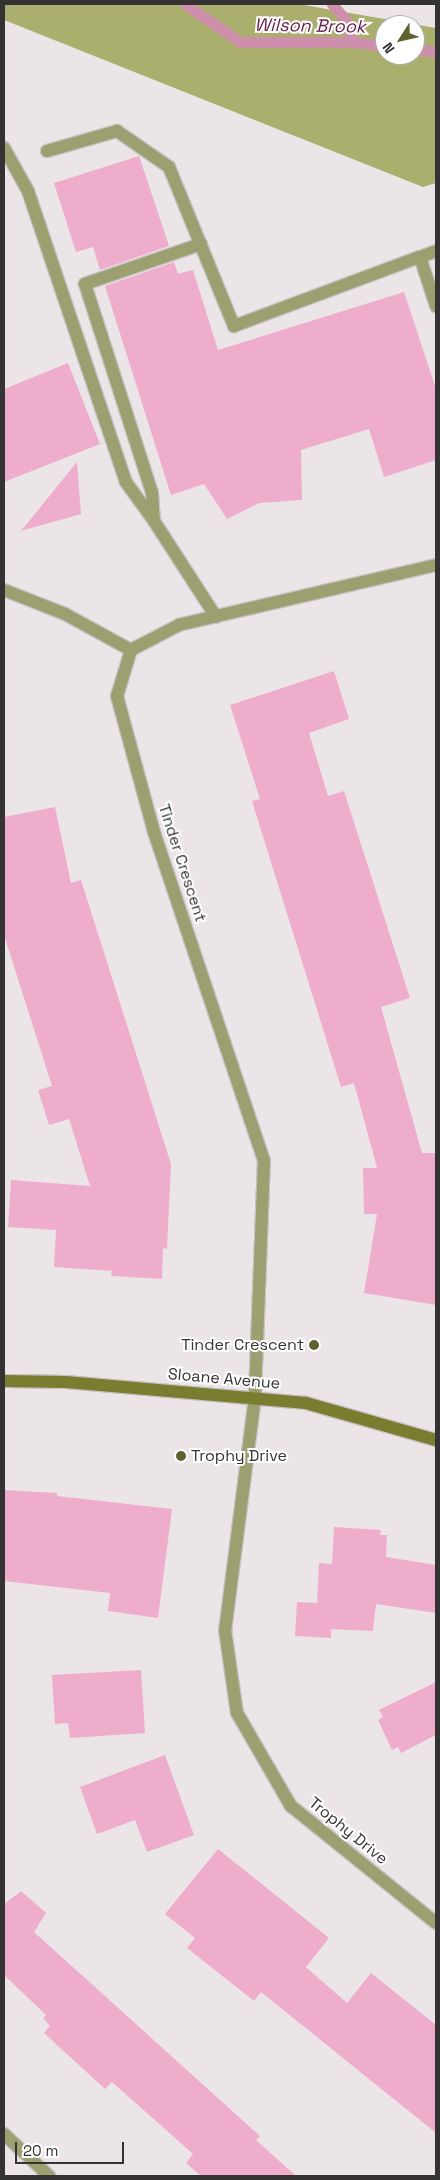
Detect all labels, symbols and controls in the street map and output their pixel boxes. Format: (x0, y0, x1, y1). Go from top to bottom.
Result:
water label: Wilson Brook (254, 14, 366, 38)
north arrow (375, 15, 425, 65)
text: N (378, 39, 399, 57)
street label: Tinder Crescent (154, 802, 210, 924)
place label: Tinder Crescent (181, 1335, 304, 1355)
marker: Tinder Crescent (308, 1339, 320, 1351)
street label: Sloane Avenue (167, 1365, 281, 1393)
place label: Trophy Drive (191, 1446, 287, 1466)
marker: Trophy Drive (175, 1450, 187, 1462)
street label: Trophy Drive (305, 1793, 391, 1869)
scale bar (18, 2132, 126, 2164)
text: 20 m (23, 2141, 58, 2160)

